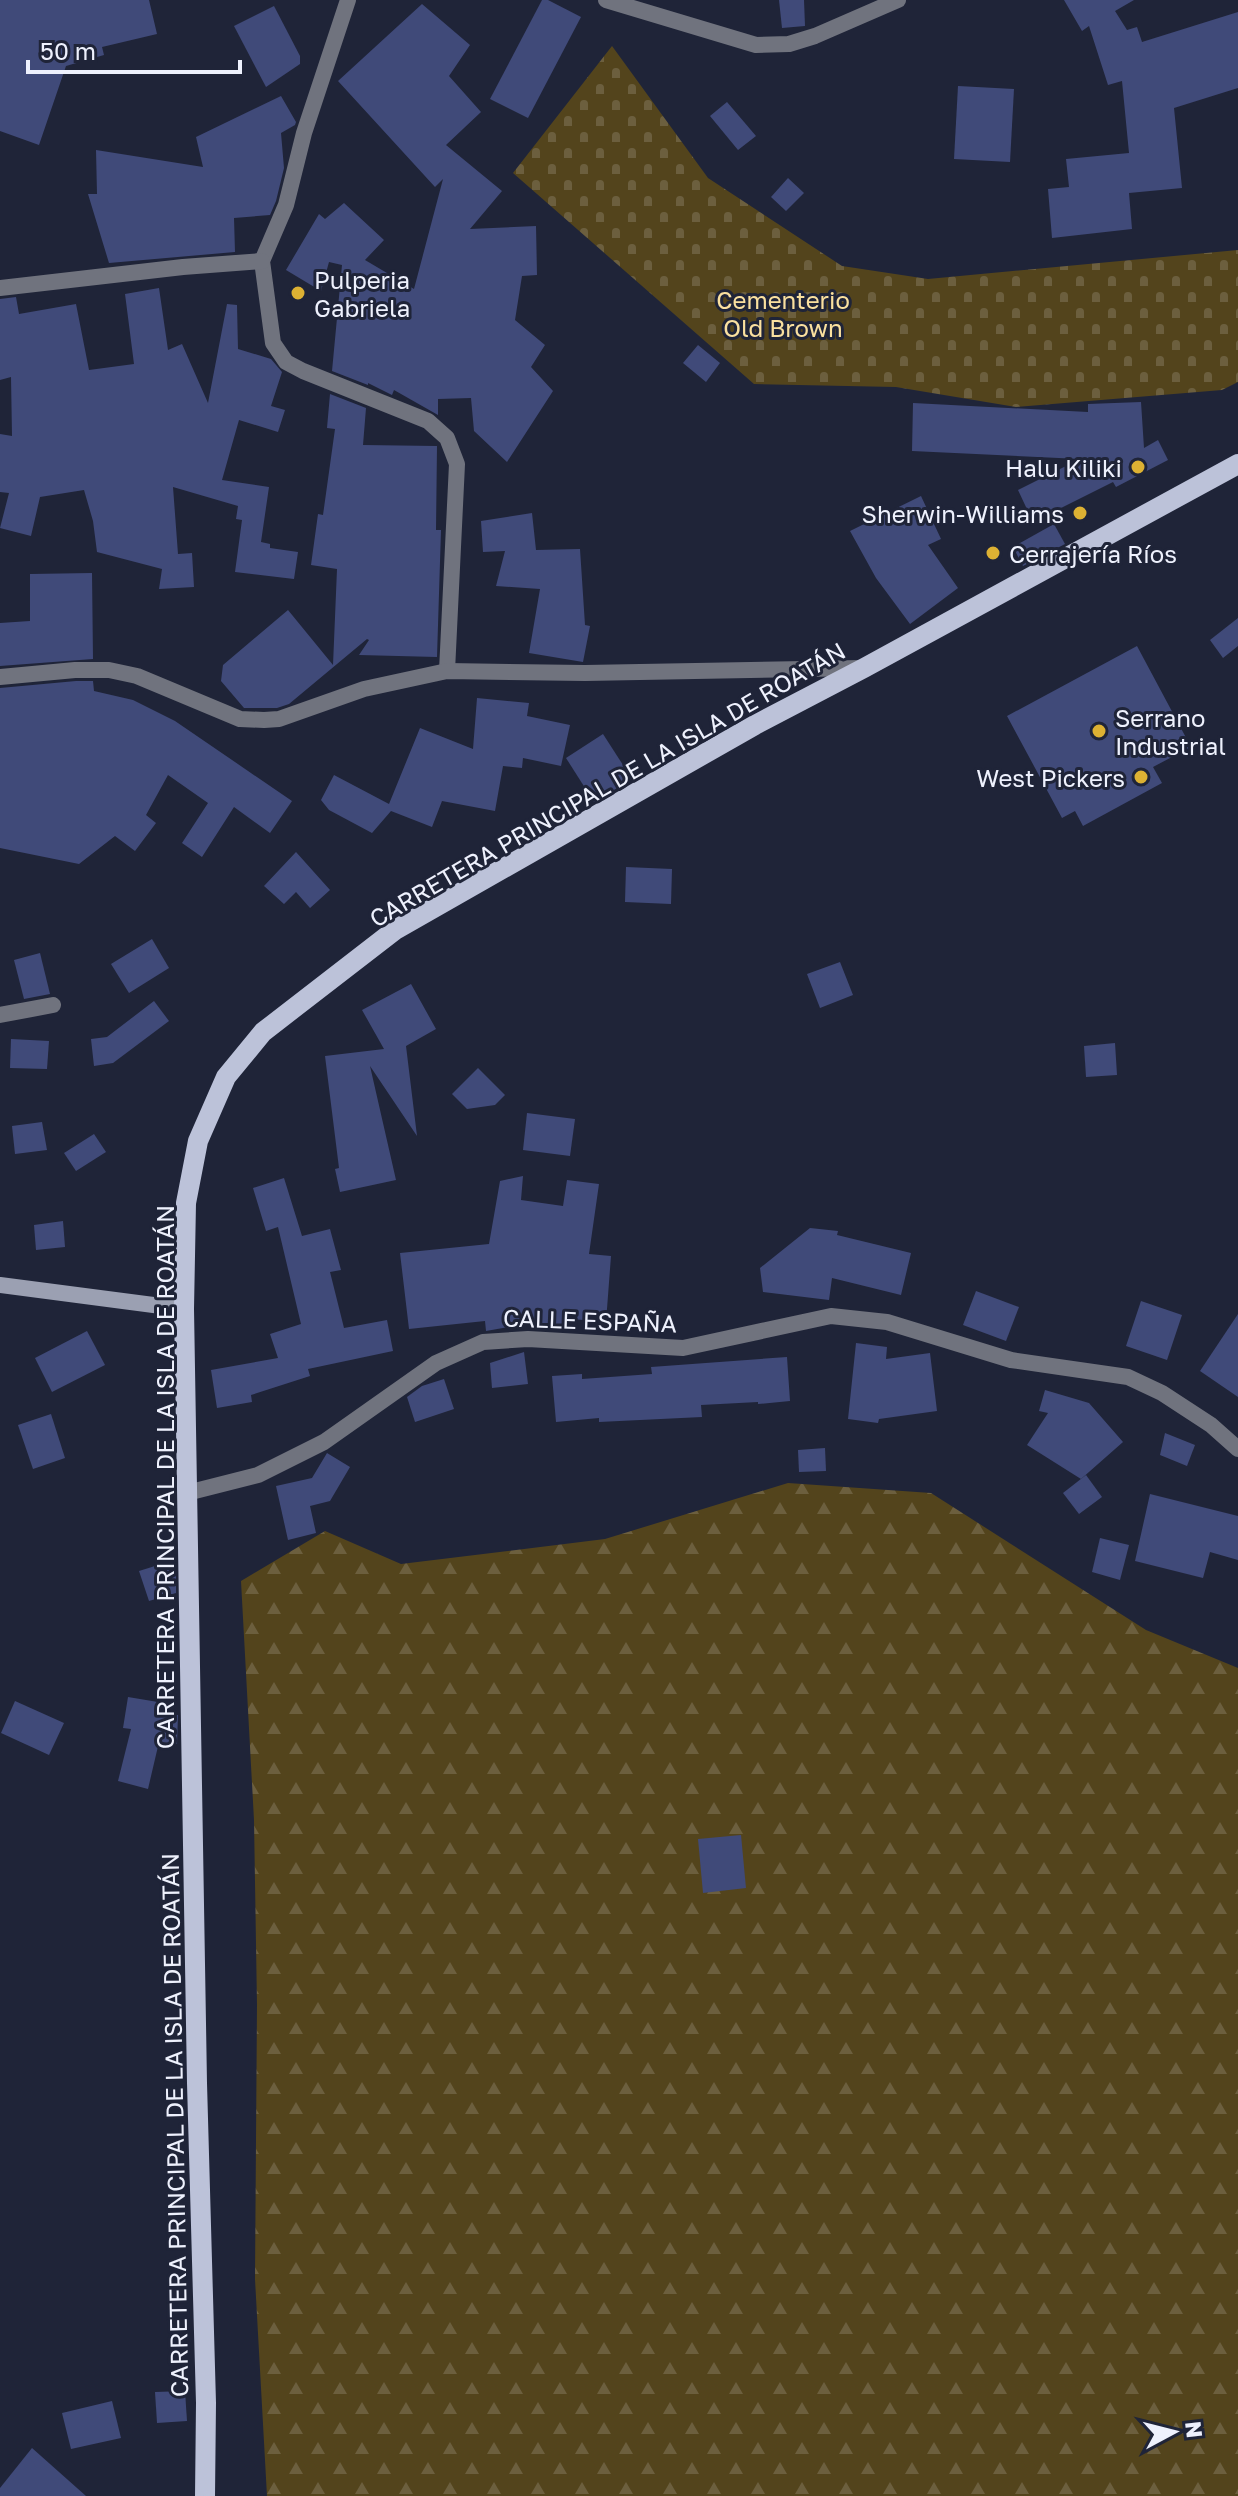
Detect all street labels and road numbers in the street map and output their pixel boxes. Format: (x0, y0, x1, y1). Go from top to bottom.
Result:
street label: CARRETERA PRINCIPAL DE LA ISLA DE ROATÁN (364, 635, 850, 933)
street label: CARRETERA PRINCIPAL DE LA ISLA DE ROATÁN (150, 1205, 179, 1749)
street label: CALLE ESPAÑA (502, 1302, 678, 1338)
street label: CARRETERA PRINCIPAL DE LA ISLA DE ROATÁN (155, 1853, 193, 2397)

